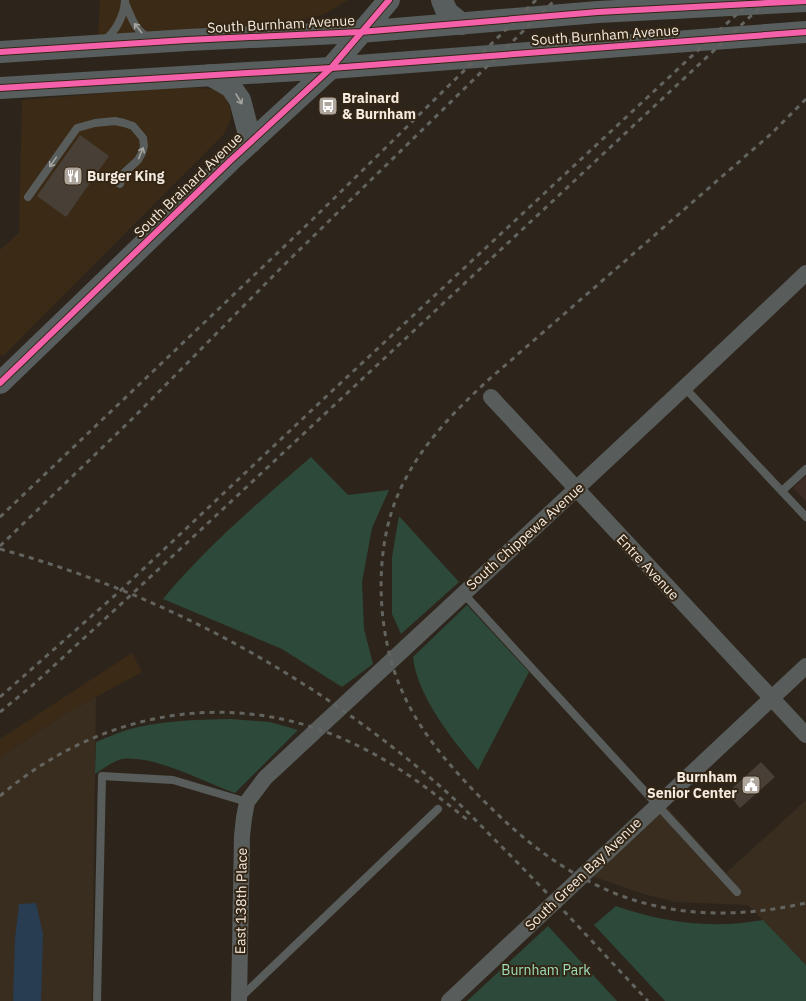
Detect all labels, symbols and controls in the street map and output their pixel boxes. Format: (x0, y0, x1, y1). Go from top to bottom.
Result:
street label: South Burnham Avenue (207, 11, 356, 37)
street label: South Burnham Avenue (531, 21, 680, 49)
one-way arrow (134, 22, 142, 33)
place label: Brainard & Burnham (342, 89, 416, 123)
one-way arrow (235, 93, 243, 105)
bus stop icon: Brainard & Burnham (317, 95, 339, 117)
street label: South Brainard Avenue (130, 128, 246, 241)
one-way arrow (138, 147, 145, 159)
one-way arrow (49, 156, 57, 167)
restaurant icon: Burger King (62, 165, 84, 187)
place label: Burger King (87, 167, 165, 185)
street label: South Chippewa Avenue (462, 478, 588, 594)
street label: Entre Avenue (613, 530, 683, 604)
place label: Burnham Senior Center (647, 768, 737, 802)
public building icon: Burnham Senior Center (740, 774, 762, 796)
street label: South Green Bay Avenue (521, 813, 645, 934)
street label: East 138th Place (231, 847, 251, 954)
park label: Burnham Park (501, 961, 591, 979)

